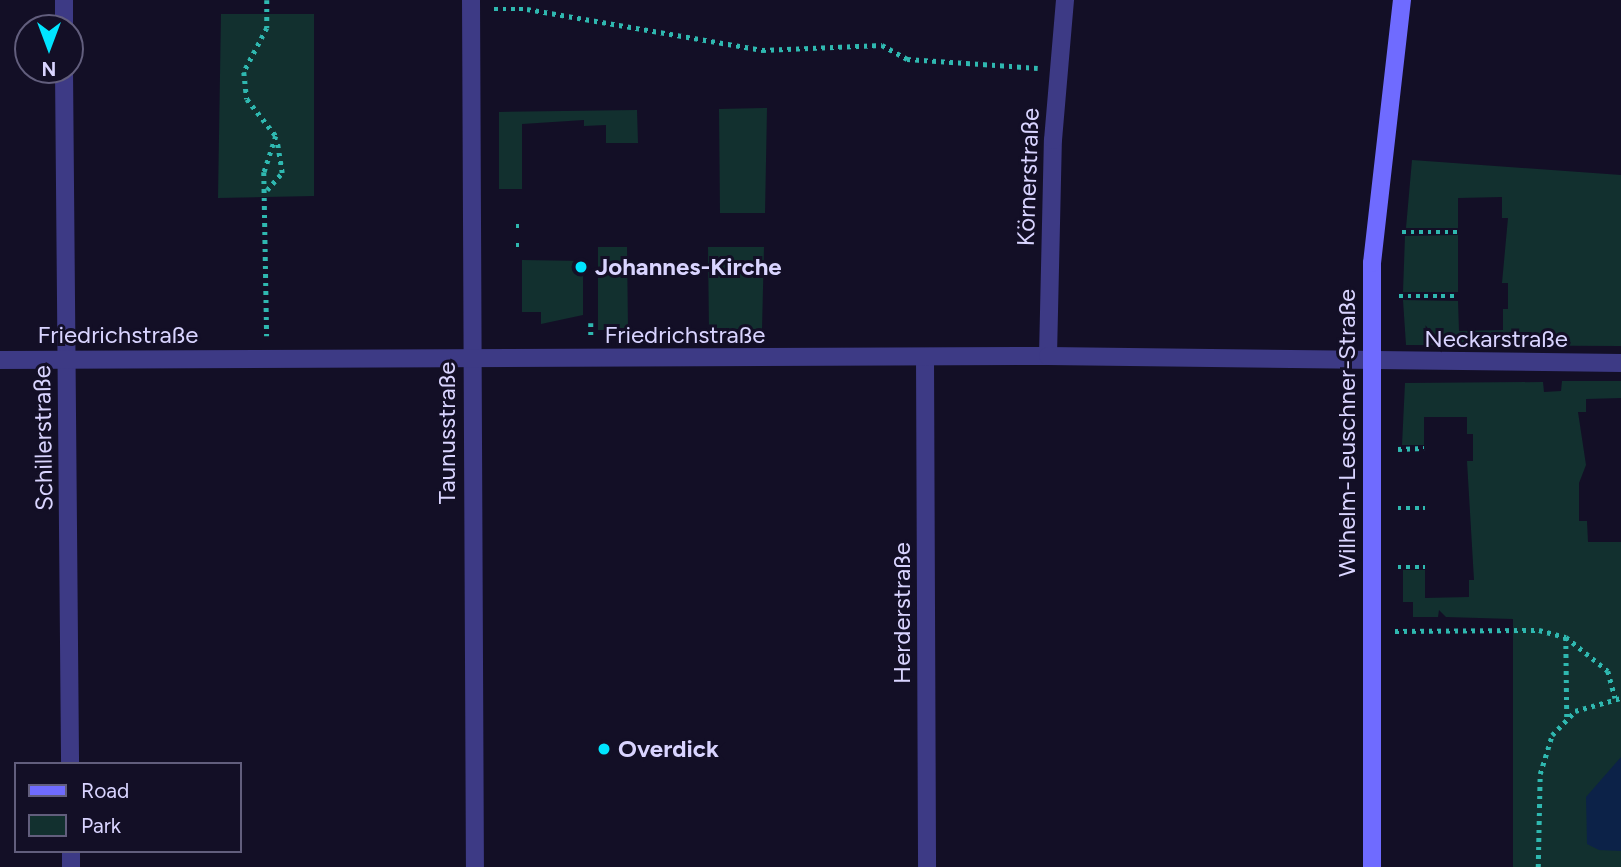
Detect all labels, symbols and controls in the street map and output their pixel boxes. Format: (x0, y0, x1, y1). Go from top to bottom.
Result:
north arrow (14, 14, 84, 84)
text: N (42, 57, 56, 80)
street label: Körnerstraße (1011, 107, 1045, 247)
place label: Johannes-Kirche (595, 253, 782, 281)
marker: Johannes-Kirche (573, 259, 589, 275)
street label: Wilhelm-Leuschner-Straße (1333, 289, 1361, 577)
street label: Friedrichstraße (38, 321, 198, 349)
street label: Friedrichstraße (605, 321, 765, 349)
street label: Neckarstraße (1424, 325, 1568, 353)
street label: Taunusstraße (433, 362, 461, 504)
street label: Schillerstraße (27, 365, 59, 511)
street label: Herderstraße (888, 542, 916, 684)
place label: Overdick (618, 735, 719, 763)
marker: Overdick (596, 741, 612, 757)
legend (14, 762, 242, 853)
text: Road (81, 778, 129, 803)
text: Park (81, 813, 121, 838)

